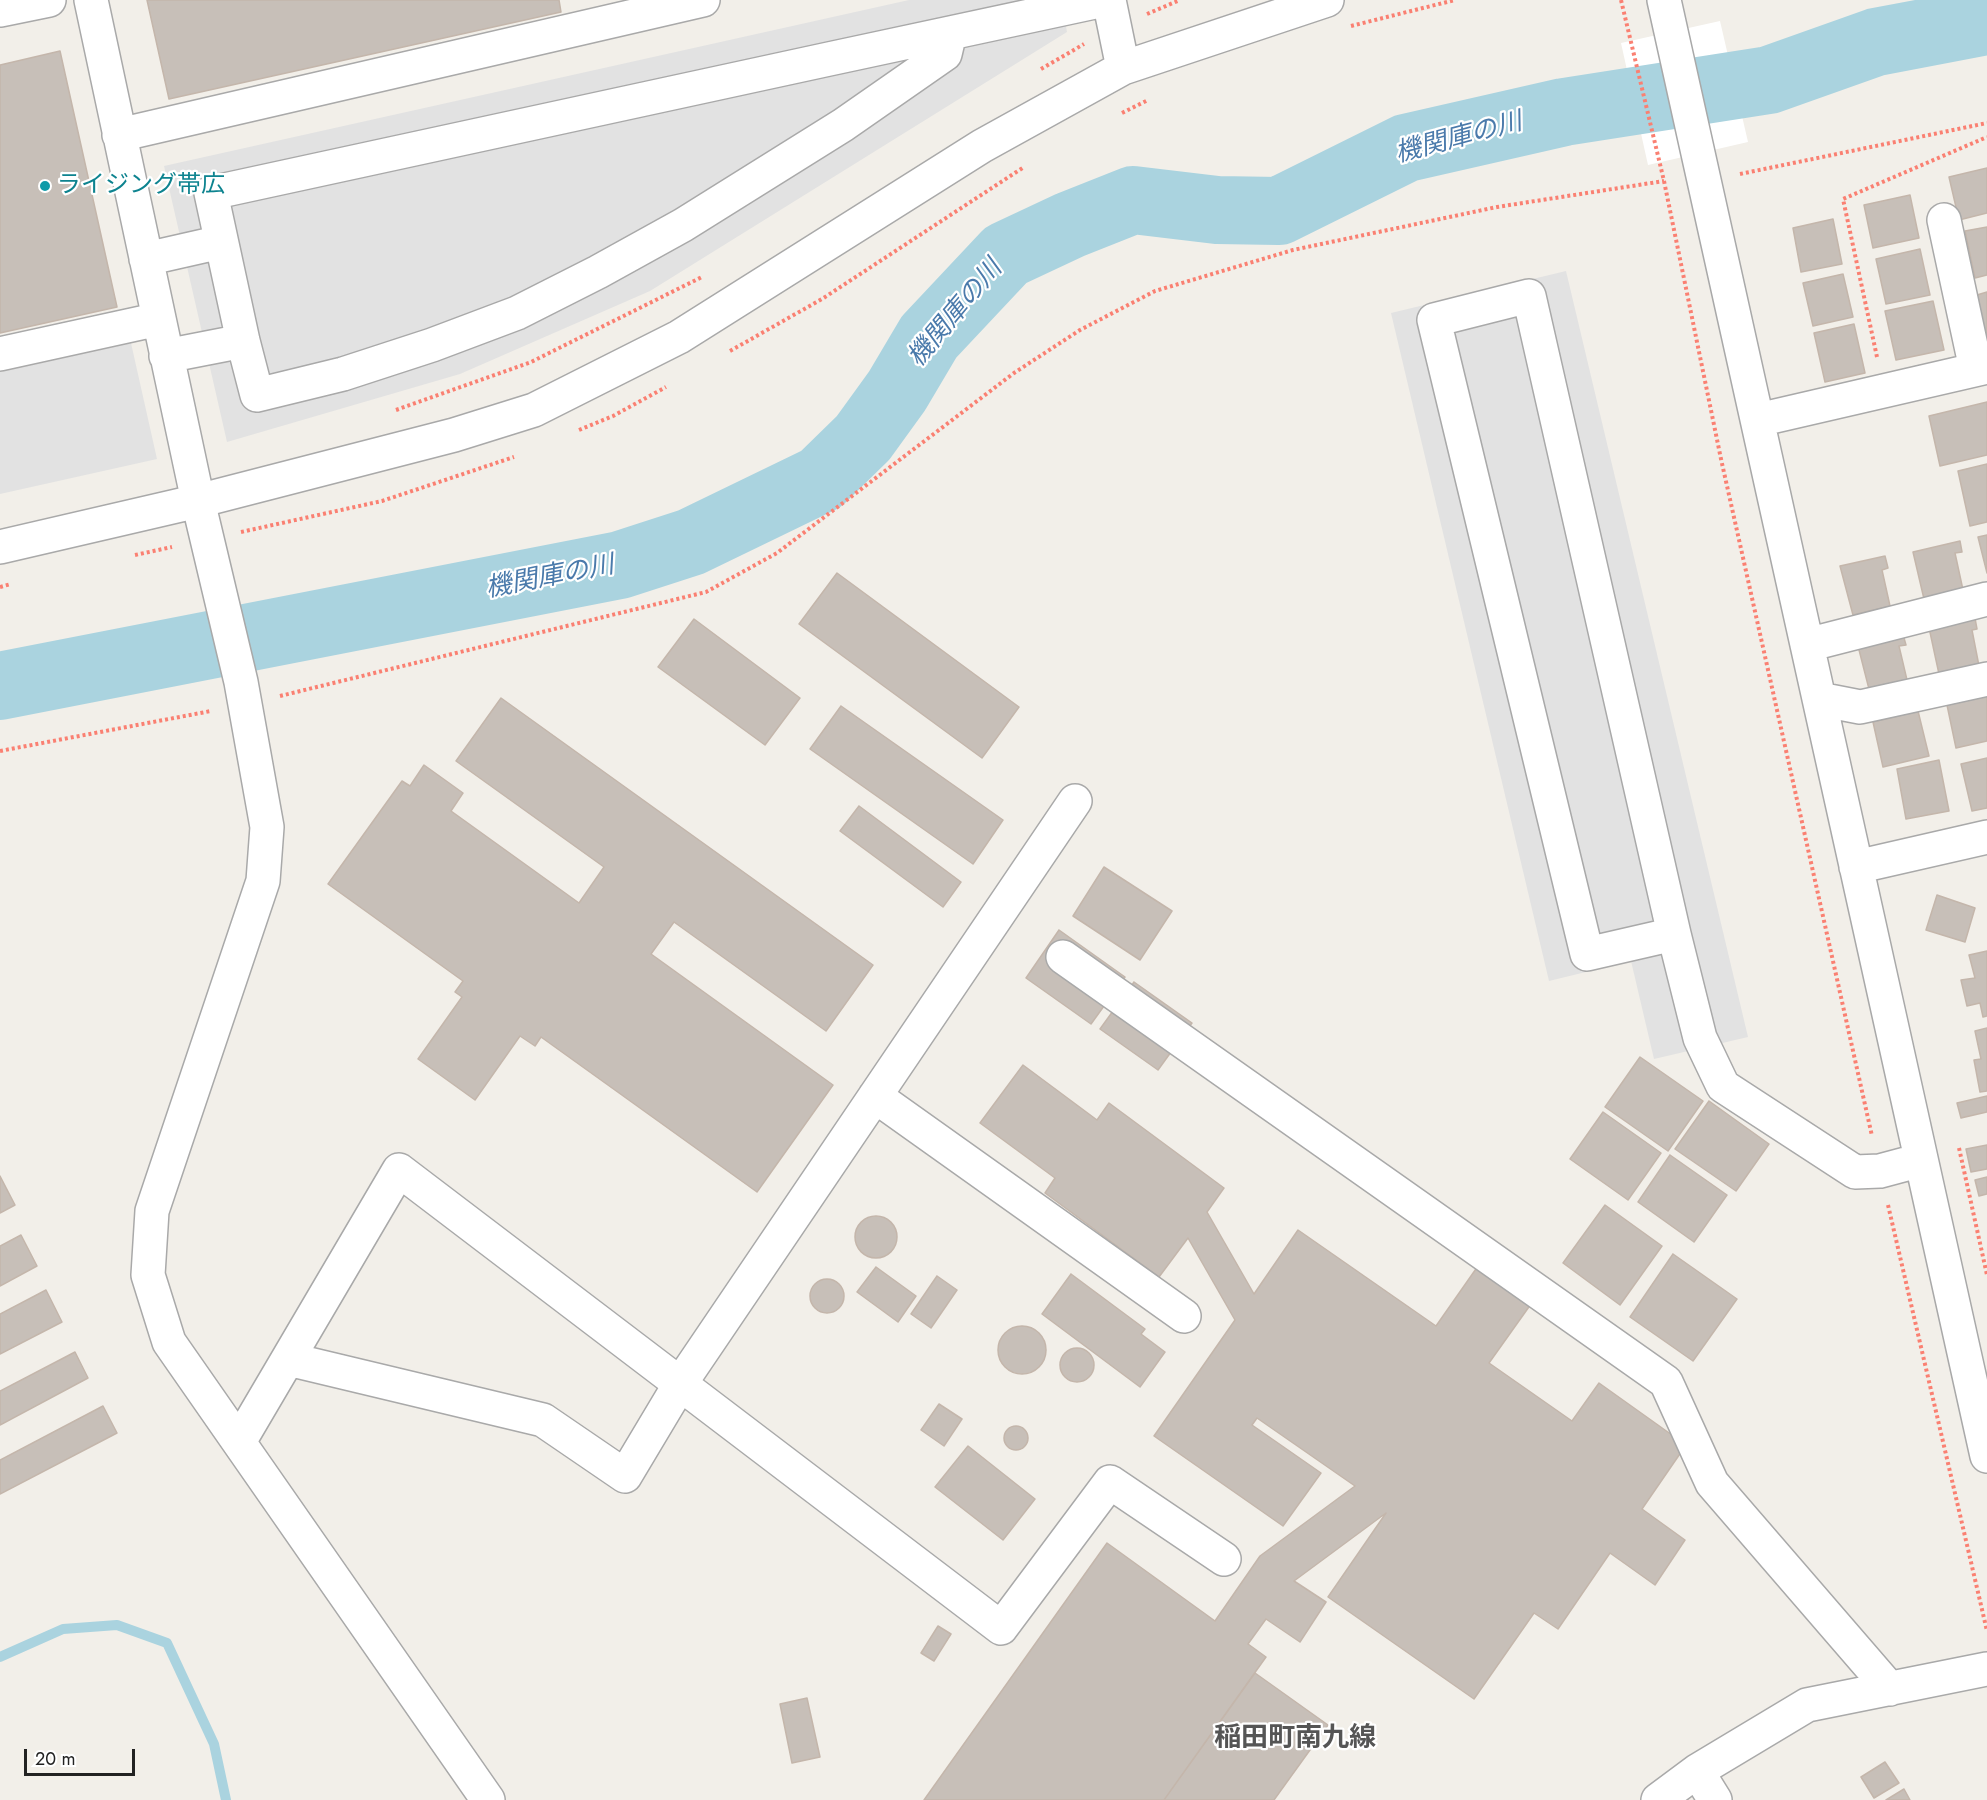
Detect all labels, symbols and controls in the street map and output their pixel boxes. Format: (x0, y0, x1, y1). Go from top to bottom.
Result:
water label: 機関庫の川 (1392, 107, 1526, 171)
place label: ライジング帯広 (57, 172, 225, 200)
marker: ライジング帯広 (38, 179, 52, 193)
water label: 機関庫の川 (902, 254, 1010, 374)
water label: 機関庫の川 (483, 550, 617, 606)
district label: 稲田町南九線 (1214, 1723, 1376, 1755)
scale bar (27, 1737, 138, 1775)
text: 20 m (35, 1746, 75, 1772)

